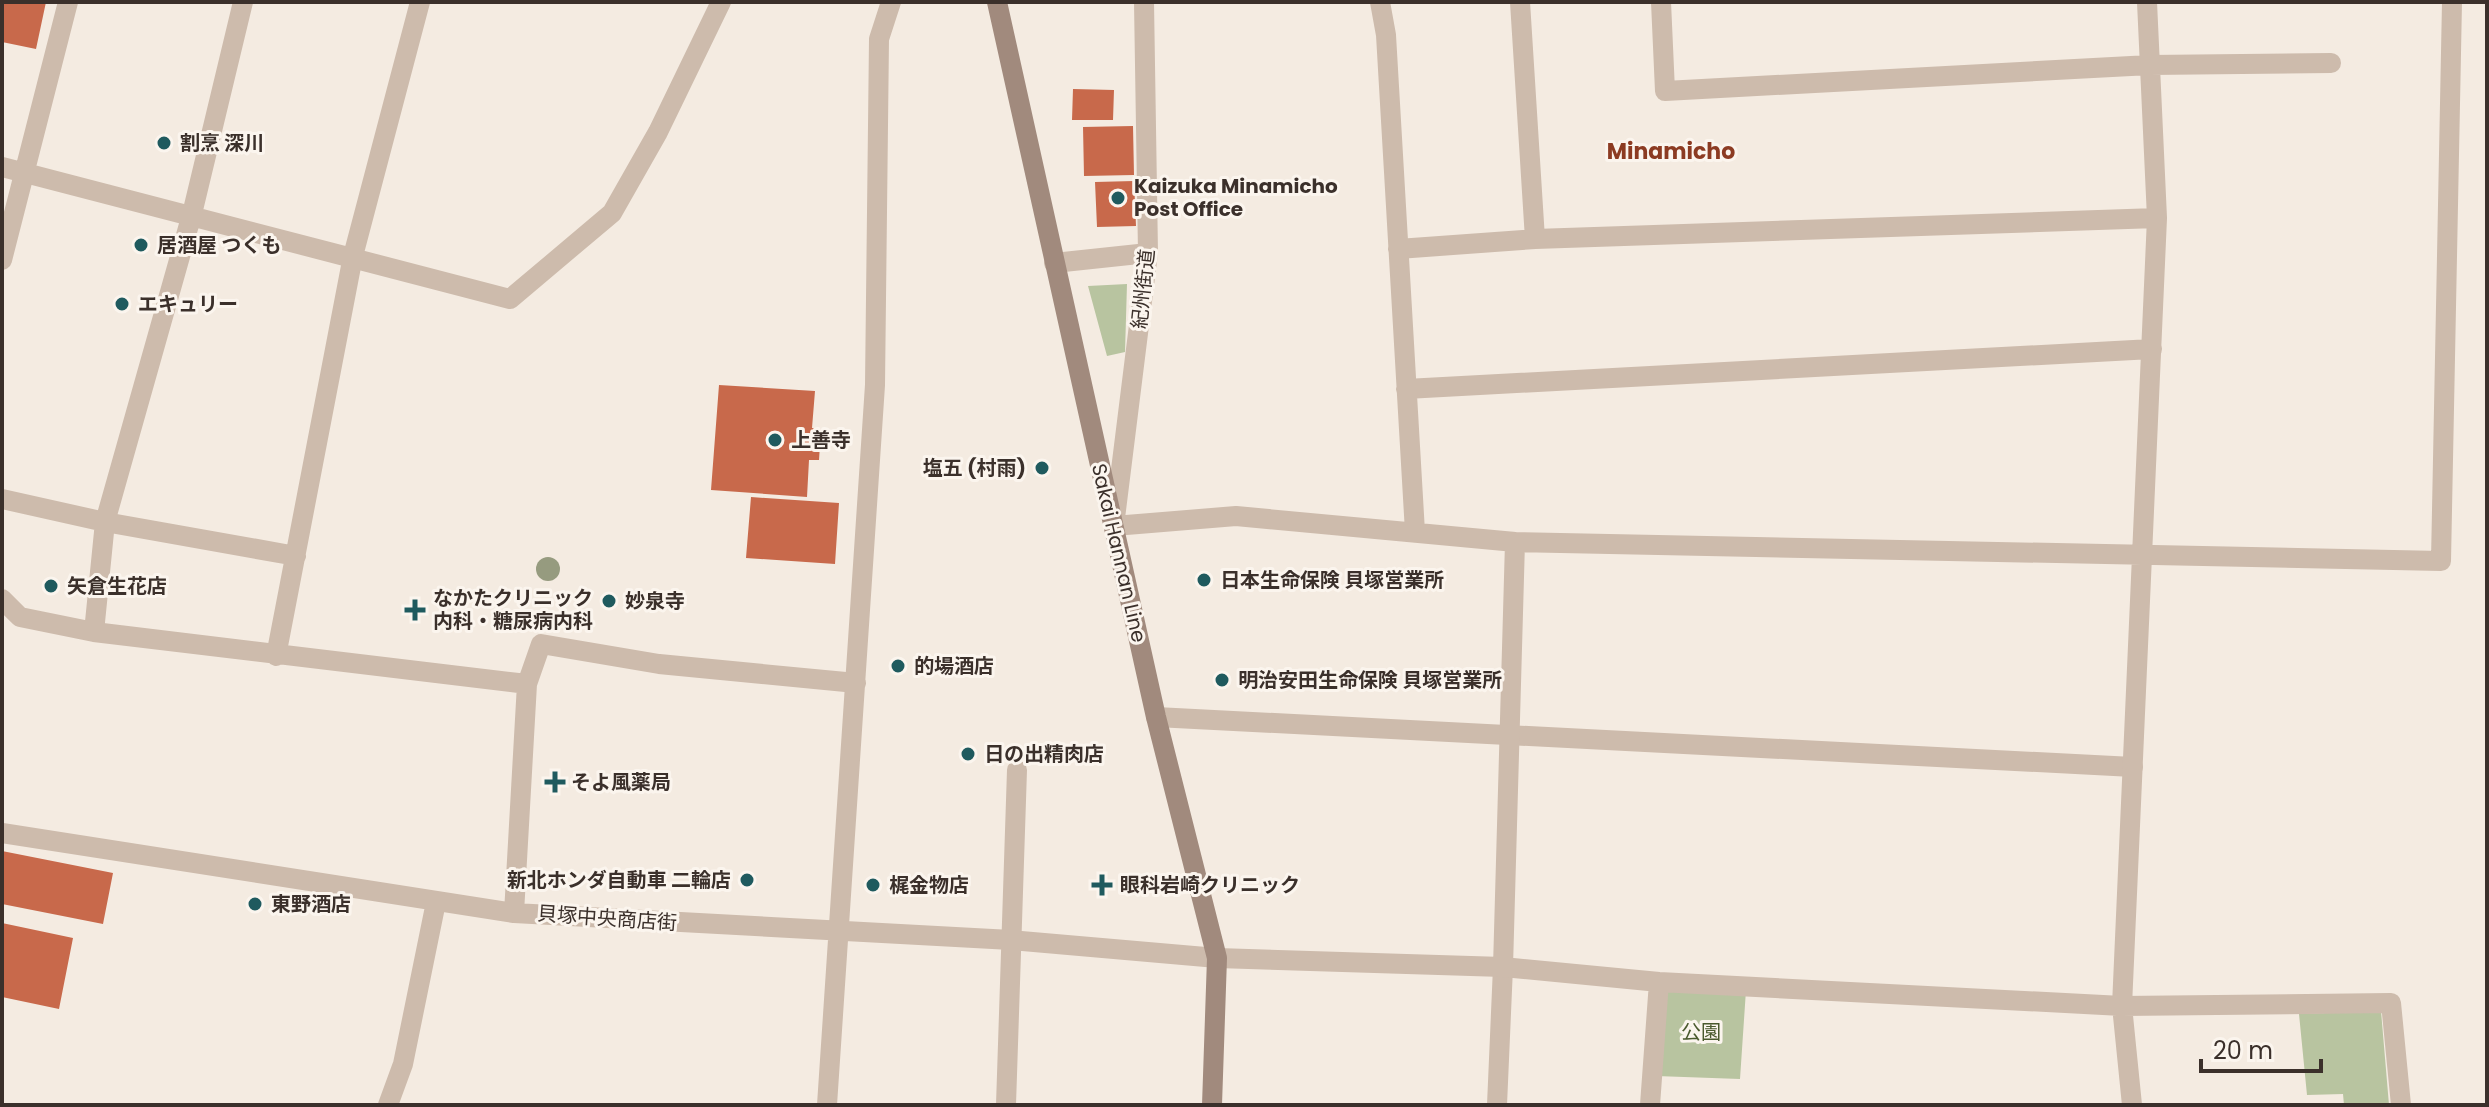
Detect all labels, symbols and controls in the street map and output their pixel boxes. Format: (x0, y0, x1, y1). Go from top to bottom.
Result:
place label: 割烹 深川 (180, 129, 264, 157)
marker: 割烹 深川 (155, 134, 173, 152)
district label: Minamicho (1607, 136, 1735, 167)
place label: Kaizuka Minamicho Post Office (1134, 172, 1338, 223)
marker: Kaizuka Minamicho Post Office (1109, 189, 1127, 207)
place label: 居酒屋 つくも (157, 231, 281, 259)
marker: 居酒屋 つくも (132, 236, 150, 254)
street label: 紀州街道 (1125, 248, 1161, 330)
place label: エキュリー (138, 290, 238, 318)
marker: エキュリー (113, 295, 131, 313)
place label: 上善寺 (791, 426, 851, 454)
marker: 上善寺 (766, 431, 784, 449)
place label: 塩五 (村雨) (923, 454, 1026, 482)
marker: 塩五 (村雨) (1033, 459, 1051, 477)
street label: Sakai Hannan Line (1085, 461, 1153, 645)
place label: 日本生命保険 貝塚営業所 (1220, 566, 1444, 594)
marker: 日本生命保険 貝塚営業所 (1195, 571, 1213, 589)
place label: 矢倉生花店 (67, 572, 167, 600)
marker: 矢倉生花店 (42, 577, 60, 595)
place label: なかたクリニック 内科・糖尿病内科 (433, 584, 593, 635)
place label: 妙泉寺 (625, 587, 685, 615)
marker: 妙泉寺 (600, 592, 618, 610)
marker: なかたクリニック 内科・糖尿病内科 (404, 599, 426, 621)
place label: 的場酒店 (914, 652, 994, 680)
marker: 的場酒店 (889, 657, 907, 675)
place label: 明治安田生命保険 貝塚営業所 (1238, 666, 1502, 694)
marker: 明治安田生命保険 貝塚営業所 (1213, 671, 1231, 689)
place label: 日の出精肉店 (984, 740, 1104, 768)
marker: 日の出精肉店 (959, 745, 977, 763)
place label: そよ風薬局 (571, 768, 671, 796)
marker: そよ風薬局 (546, 773, 564, 791)
place label: 新北ホンダ自動車 二輪店 (507, 866, 731, 894)
marker: 新北ホンダ自動車 二輪店 (738, 871, 756, 889)
place label: 梶金物店 (889, 871, 969, 899)
place label: 眼科岩崎クリニック (1120, 871, 1300, 899)
marker: 眼科岩崎クリニック (1091, 874, 1113, 896)
marker: 梶金物店 (864, 876, 882, 894)
place label: 東野酒店 (271, 890, 351, 918)
marker: 東野酒店 (246, 895, 264, 913)
street label: 貝塚中央商店街 (536, 899, 678, 937)
park label: 公園 (1681, 1018, 1721, 1046)
scale bar (2201, 1023, 2321, 1073)
text: 20 m (2213, 1034, 2273, 1067)

